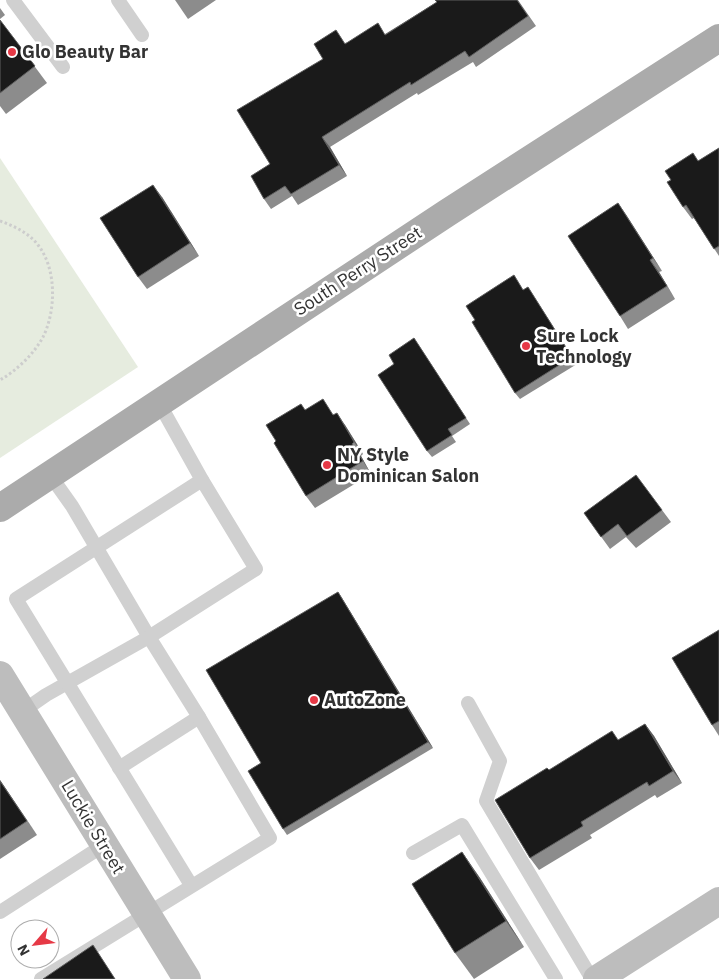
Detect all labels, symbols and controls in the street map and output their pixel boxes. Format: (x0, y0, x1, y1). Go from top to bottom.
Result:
place label: Glo Beauty Bar (22, 40, 148, 63)
marker: Glo Beauty Bar (6, 46, 18, 58)
street label: South Perry Street (289, 221, 426, 321)
place label: Sure Lock Technology (536, 324, 632, 368)
marker: Sure Lock Technology (520, 340, 532, 352)
place label: NY Style Dominican Salon (337, 443, 479, 487)
marker: NY Style Dominican Salon (321, 459, 333, 471)
place label: AutoZone (324, 688, 406, 711)
marker: AutoZone (308, 694, 320, 706)
street label: Luckie Street (56, 776, 130, 878)
north arrow (10, 919, 60, 969)
text: N (13, 941, 34, 959)

